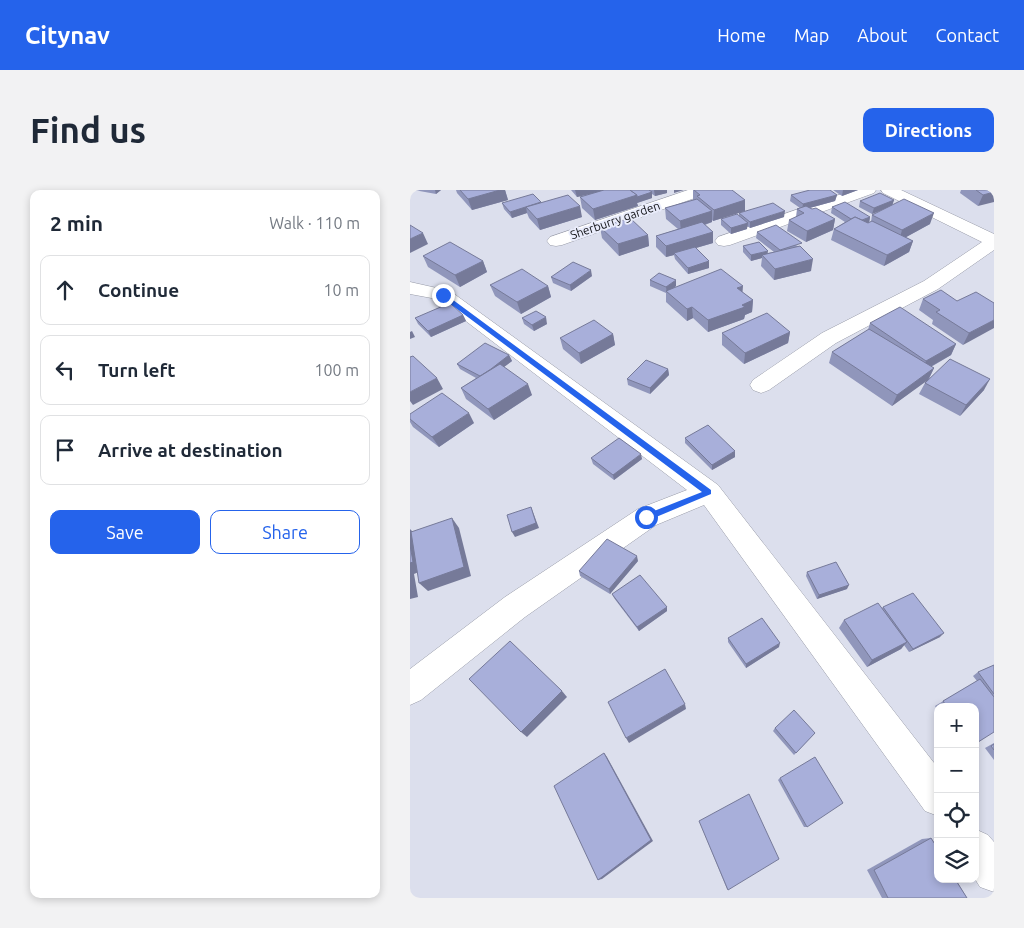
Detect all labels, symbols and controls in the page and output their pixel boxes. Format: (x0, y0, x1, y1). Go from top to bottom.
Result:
text: Citynav (25, 22, 110, 49)
text: Home (717, 25, 766, 45)
text: Map (794, 25, 829, 45)
text: About (857, 25, 907, 45)
text: Contact (935, 25, 999, 45)
button: Directions (863, 108, 994, 152)
text: Find us (30, 110, 146, 150)
street label: Sherburry garden (568, 199, 662, 241)
text: 2 min (50, 211, 103, 235)
text: Walk · 110 m (269, 214, 360, 232)
icon: ahead (51, 276, 79, 304)
text: Continue (98, 279, 179, 301)
text: 10 m (323, 281, 359, 299)
route end (432, 284, 455, 307)
icon: left (51, 356, 79, 384)
text: Turn left (98, 359, 176, 381)
text: 100 m (314, 361, 359, 379)
icon: arrive (51, 436, 79, 464)
text: Arrive at destination (98, 439, 283, 461)
route start (635, 506, 658, 529)
button: Save (50, 510, 200, 554)
button: Share (210, 510, 360, 554)
map controls (934, 703, 979, 883)
button: + (934, 703, 979, 748)
button: − (934, 748, 979, 793)
button: locate (934, 793, 979, 838)
button: layers (934, 838, 979, 883)

